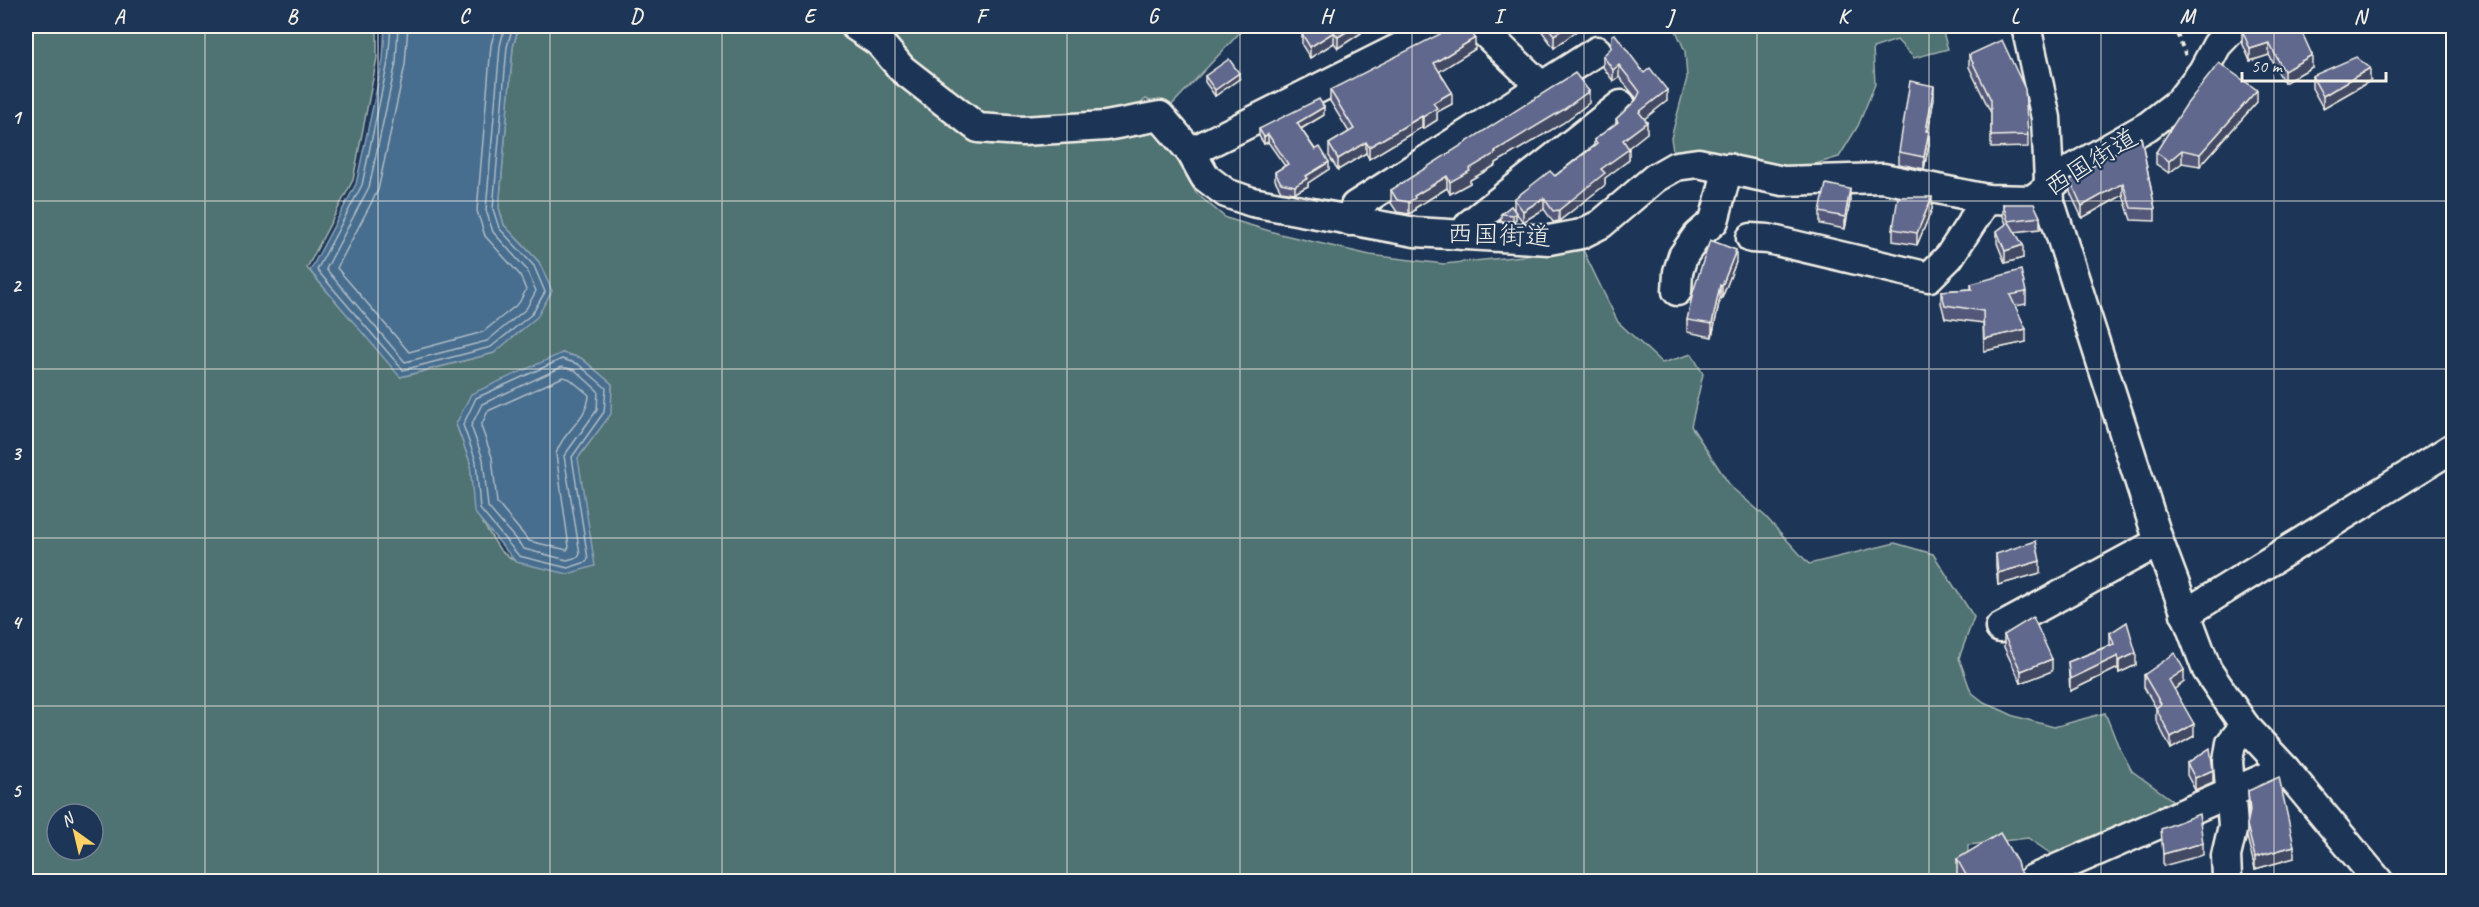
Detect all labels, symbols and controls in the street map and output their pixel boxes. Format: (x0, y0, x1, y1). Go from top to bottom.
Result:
text: A (114, 4, 126, 29)
text: B (287, 4, 299, 29)
text: C (459, 4, 471, 29)
text: D (630, 4, 644, 29)
text: E (804, 4, 818, 29)
text: F (976, 4, 990, 29)
text: G (1148, 4, 1161, 29)
text: H (1320, 4, 1335, 29)
text: I (1494, 4, 1507, 29)
text: J (1665, 4, 1677, 29)
text: K (1838, 4, 1852, 29)
text: L (2011, 4, 2021, 29)
text: M (2180, 4, 2197, 29)
text: N (2354, 4, 2370, 29)
scale bar (2242, 45, 2386, 83)
text: 50 m (2251, 55, 2284, 77)
text: 1 (12, 105, 23, 130)
street label: 西国街道 (2038, 120, 2144, 204)
street label: 西国街道 (1446, 217, 1552, 253)
text: 2 (12, 273, 23, 298)
text: 3 (12, 441, 23, 466)
text: 4 (12, 610, 24, 635)
text: 5 (12, 778, 23, 803)
north arrow (45, 802, 105, 862)
text: N (57, 808, 79, 831)

